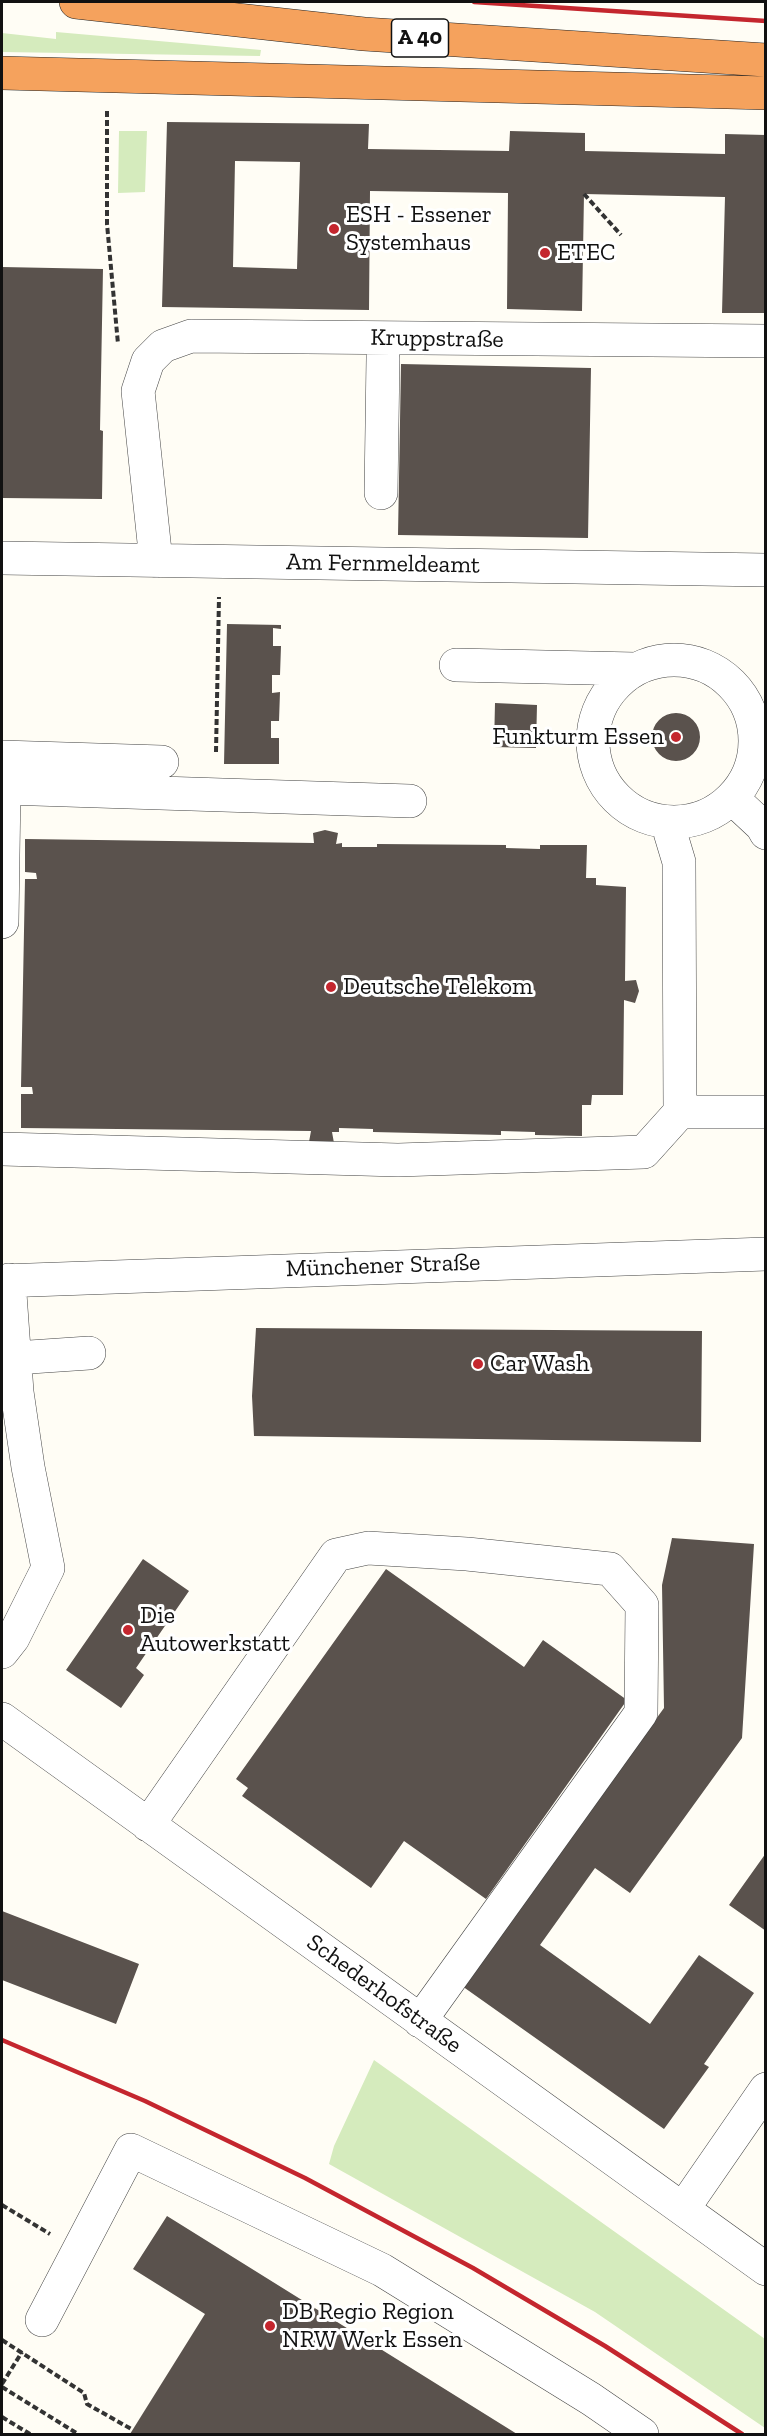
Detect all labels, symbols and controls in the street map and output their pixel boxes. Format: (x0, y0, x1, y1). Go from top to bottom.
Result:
road number: A 40 (392, 19, 448, 57)
place label: ESH - Essener Systemhaus (346, 201, 492, 257)
marker: ESH - Essener Systemhaus (327, 222, 341, 236)
place label: ETEC (557, 239, 616, 267)
marker: ETEC (538, 246, 552, 260)
street label: Kruppstraße (370, 323, 504, 355)
street label: Am Fernmeldeamt (286, 548, 480, 580)
place label: Funkturm Essen (492, 723, 664, 751)
marker: Funkturm Essen (669, 730, 683, 744)
place label: Deutsche Telekom (343, 973, 533, 1001)
marker: Deutsche Telekom (324, 980, 338, 994)
street label: Münchener Straße (285, 1248, 481, 1284)
place label: Car Wash (490, 1350, 590, 1378)
marker: Car Wash (471, 1357, 485, 1371)
place label: Die Autowerkstatt (140, 1602, 290, 1658)
marker: Die Autowerkstatt (121, 1623, 135, 1637)
street label: Schederhofstraße (301, 1928, 467, 2060)
place label: DB Regio Region NRW Werk Essen (282, 2298, 463, 2354)
marker: DB Regio Region NRW Werk Essen (263, 2319, 277, 2333)

